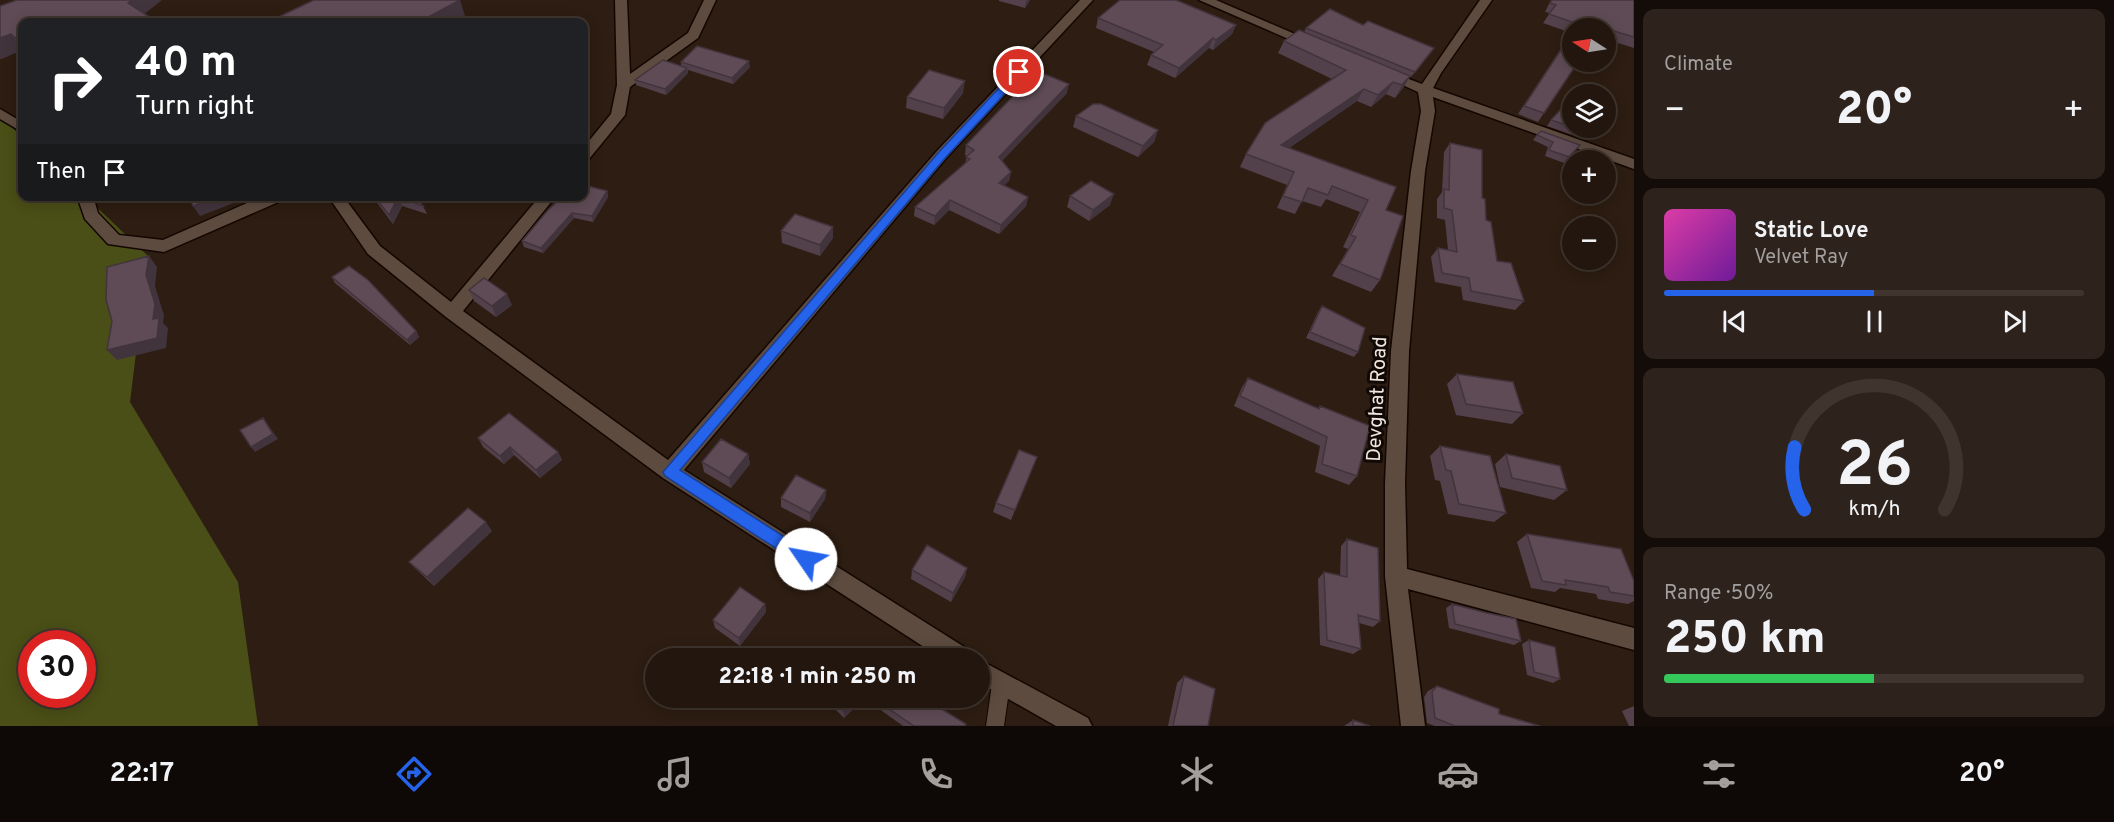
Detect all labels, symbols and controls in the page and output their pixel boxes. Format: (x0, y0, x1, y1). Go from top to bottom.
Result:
north arrow (1562, 18, 1616, 72)
map controls (1562, 18, 1616, 270)
text: 40 m (135, 38, 237, 91)
icon: right (36, 42, 114, 120)
pin (993, 46, 1044, 97)
text: Climate (1664, 52, 1733, 78)
icon: arrive (1002, 55, 1035, 88)
text: 20° (1836, 83, 1912, 140)
button: layers (1562, 84, 1616, 138)
text: Turn right (135, 90, 254, 124)
text: − (1664, 91, 1685, 133)
text: + (2063, 91, 2084, 133)
button: + (1562, 150, 1616, 204)
icon: arrive (98, 156, 131, 189)
text: Then (36, 159, 86, 186)
button: − (1562, 216, 1616, 270)
text: Static Love (1754, 218, 1868, 245)
text: Velvet Ray (1754, 245, 1848, 271)
icon: previous (1718, 305, 1751, 338)
icon: pause (1858, 305, 1891, 338)
icon: next (1998, 305, 2031, 338)
street label: Devghat Road (1362, 336, 1394, 462)
text: 26 (1836, 429, 1912, 508)
text: km/h (1848, 496, 1900, 523)
position arrow (774, 527, 838, 591)
text: Range · 50% (1664, 581, 1773, 607)
text: 250 km (1664, 612, 1825, 669)
speed limit sign: 30 (18, 630, 96, 708)
text: 22:18 · 1 min · 250 m (719, 664, 916, 691)
icon: directions (393, 753, 435, 795)
icon: music (654, 753, 696, 795)
icon: phone (915, 753, 957, 795)
icon: climate (1176, 753, 1218, 795)
icon: car (1437, 753, 1479, 795)
icon: filters (1698, 753, 1740, 795)
text: 22:17 (109, 757, 174, 791)
text: 20° (1959, 757, 2004, 791)

